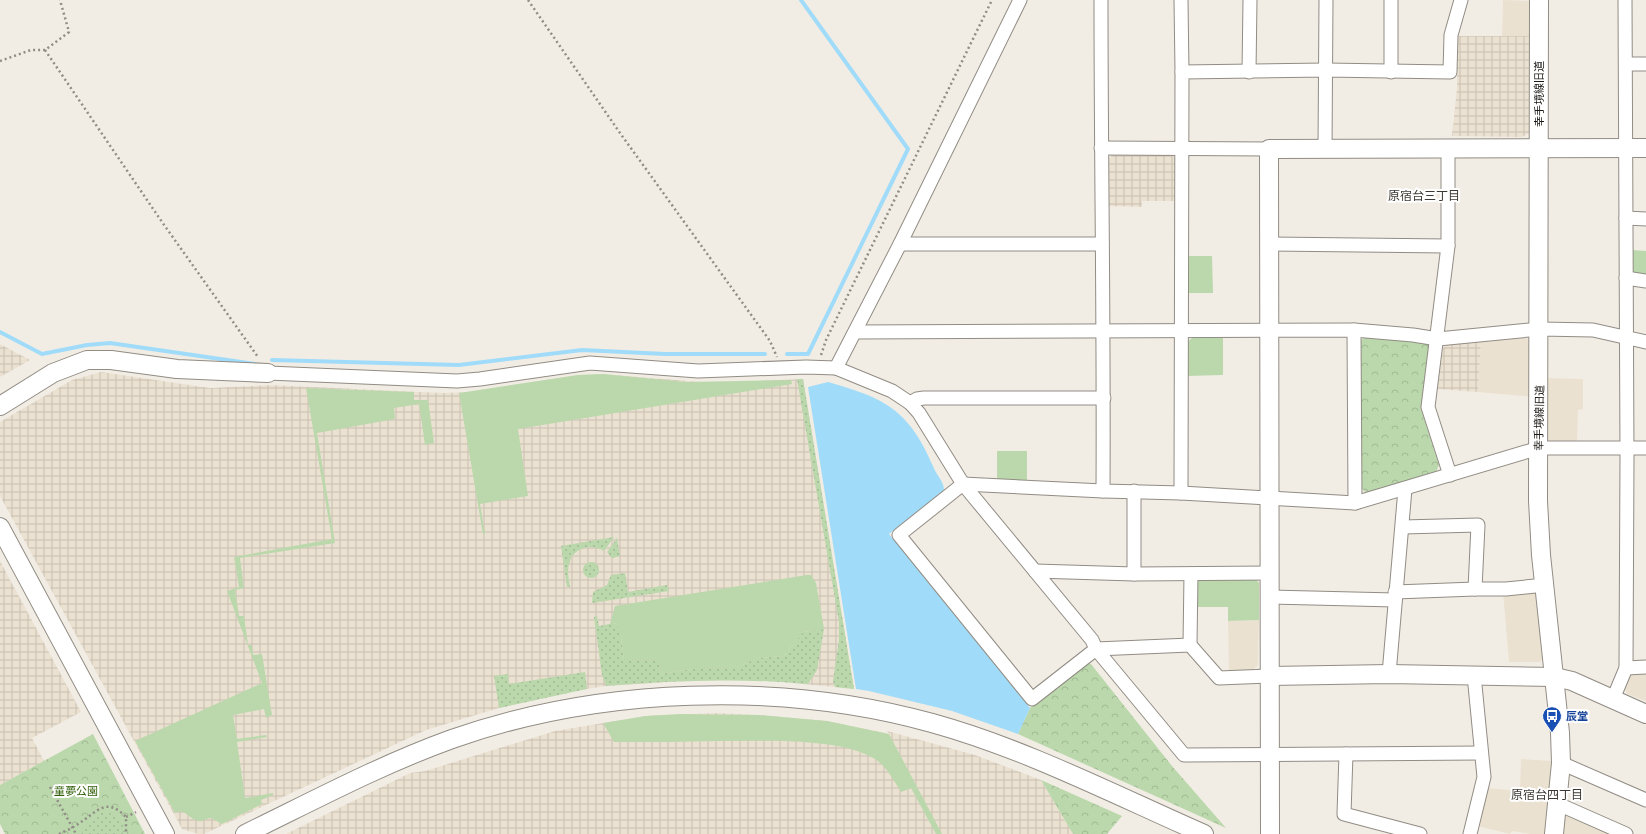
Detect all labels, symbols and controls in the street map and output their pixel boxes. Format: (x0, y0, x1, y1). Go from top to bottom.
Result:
street label: 幸手境線旧道 (1531, 61, 1547, 127)
district label: 原宿台三丁目 (1388, 187, 1460, 204)
street label: 幸手境線旧道 (1530, 385, 1548, 451)
bus stop icon: 辰堂 (1541, 705, 1563, 733)
place label: 辰堂 (1566, 708, 1588, 724)
park label: 童夢公園 (54, 783, 98, 799)
district label: 原宿台四丁目 (1511, 786, 1583, 803)

